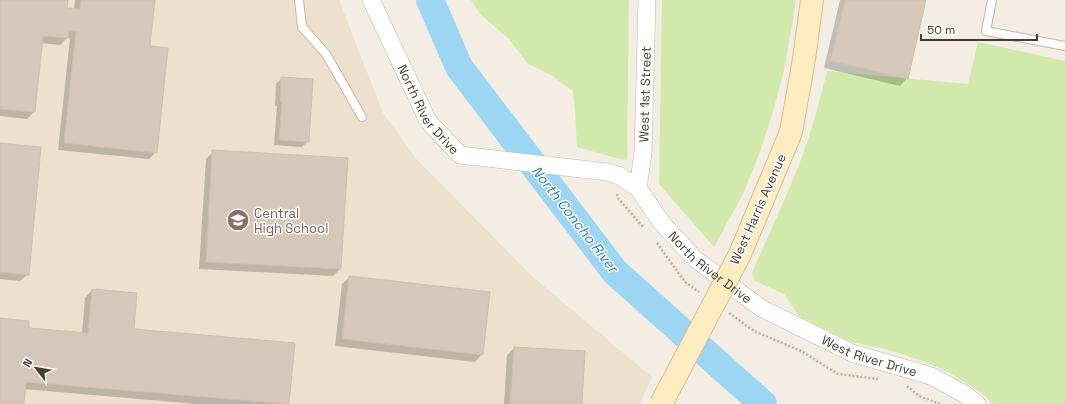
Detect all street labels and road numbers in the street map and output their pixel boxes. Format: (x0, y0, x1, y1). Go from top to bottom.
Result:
street label: West 1st Street (635, 46, 654, 143)
street label: North River Drive (394, 61, 463, 158)
street label: West Harris Avenue (726, 151, 790, 267)
street label: North River Drive (665, 227, 756, 307)
street label: West River Drive (819, 331, 919, 380)

